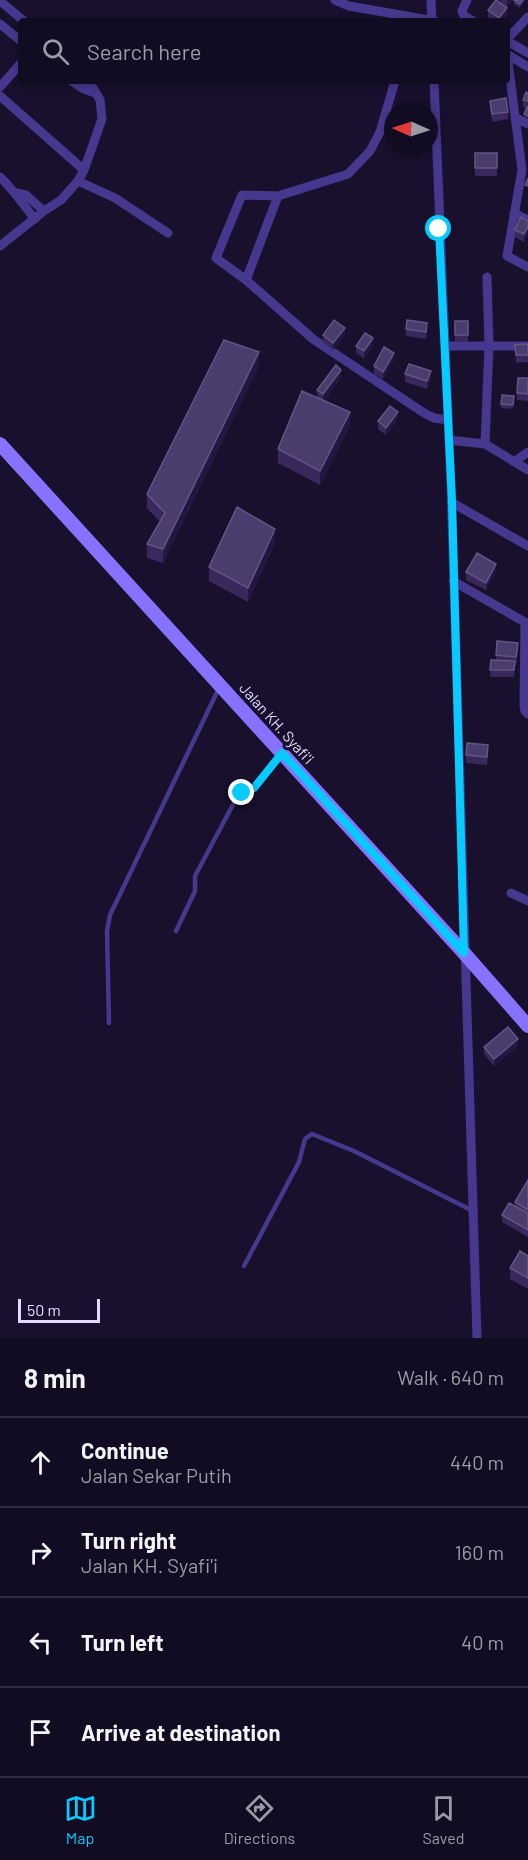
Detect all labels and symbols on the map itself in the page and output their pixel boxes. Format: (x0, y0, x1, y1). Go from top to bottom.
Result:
north arrow (384, 102, 438, 156)
route start (425, 215, 451, 241)
street label: Jalan KH. Syafi'i (236, 679, 318, 767)
route end (228, 779, 254, 805)
scale bar (18, 1296, 100, 1324)

